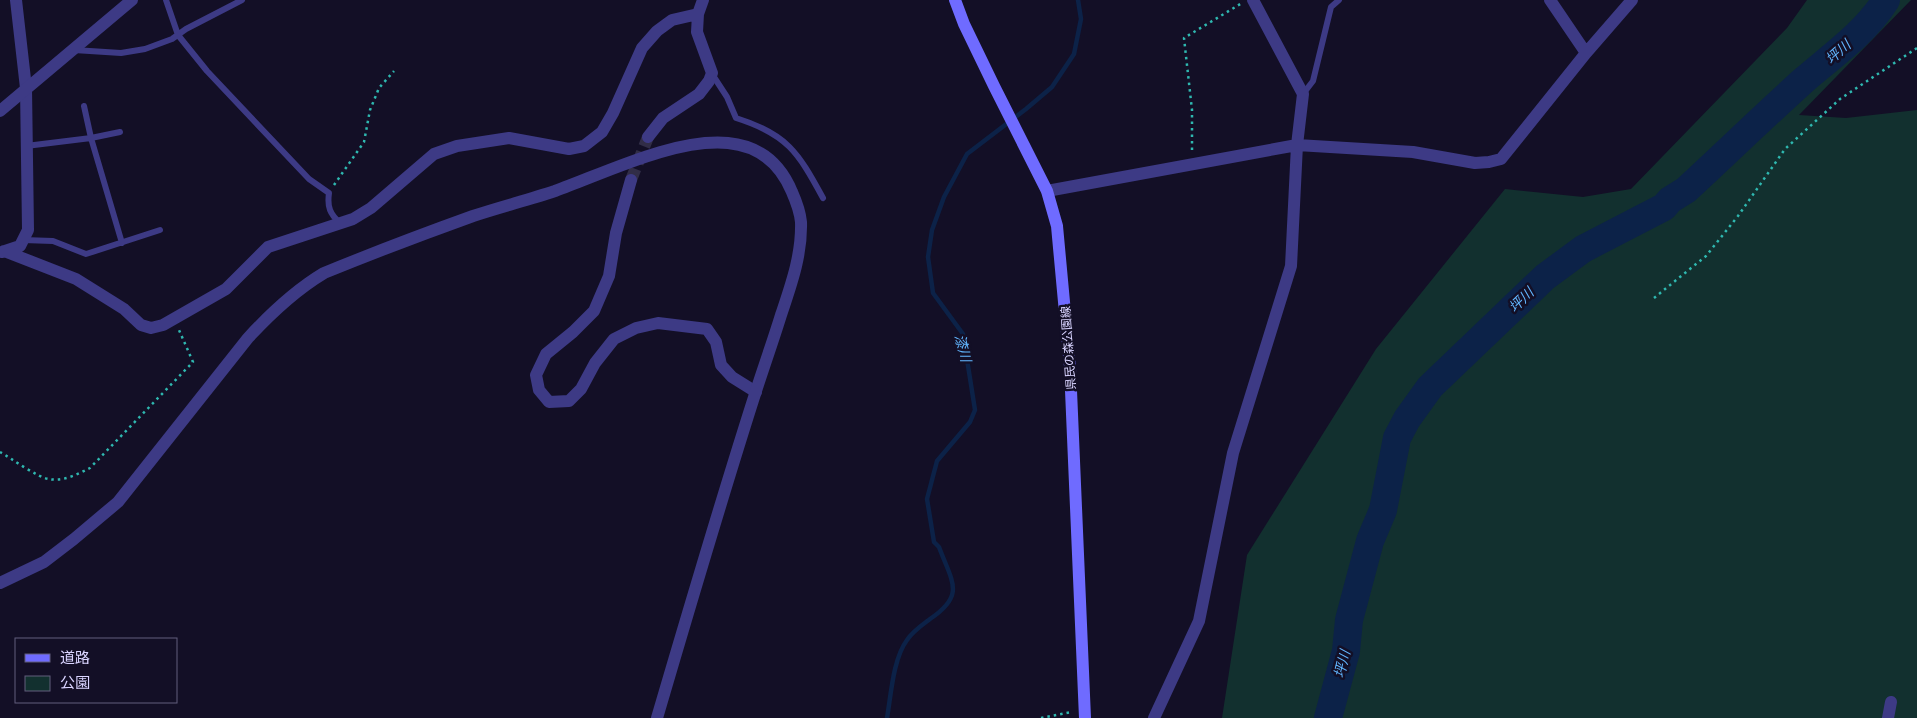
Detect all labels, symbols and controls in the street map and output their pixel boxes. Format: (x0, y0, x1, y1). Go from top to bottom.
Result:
water label: 坪川 (1822, 35, 1856, 68)
water label: 坪川 (1505, 282, 1539, 316)
street label: 県民の森公園線 (1058, 306, 1078, 390)
water label: 漆川 (951, 332, 976, 366)
legend (15, 638, 178, 703)
water label: 坪川 (1330, 646, 1355, 680)
text: 道路 (60, 648, 90, 667)
text: 公園 (60, 673, 90, 692)

